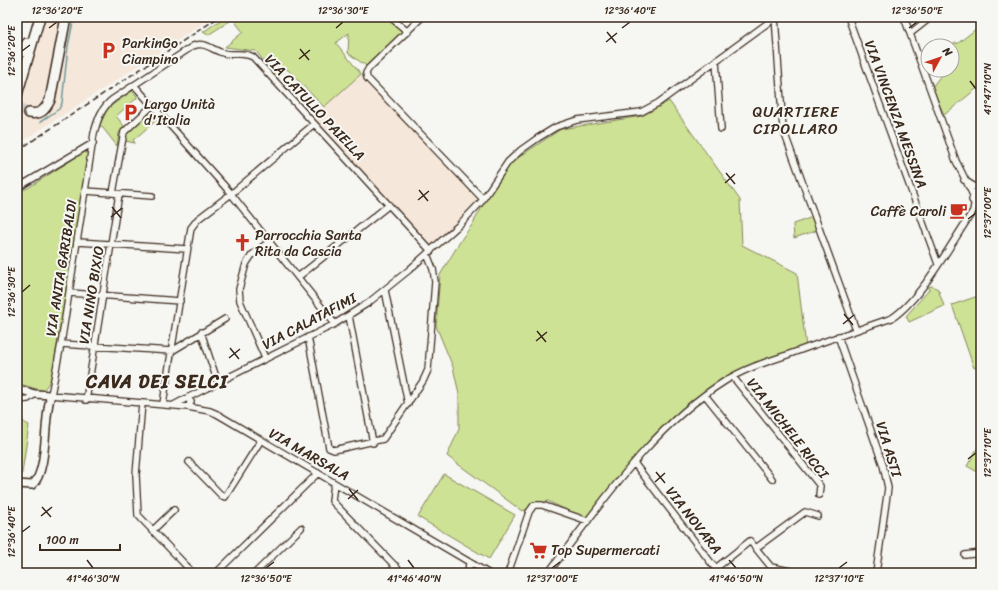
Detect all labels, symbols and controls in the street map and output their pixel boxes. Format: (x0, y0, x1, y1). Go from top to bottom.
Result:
text: 12°36'20"E (31, 2, 84, 20)
text: 12°36'30"E (318, 2, 370, 20)
text: 12°36'40"E (604, 2, 657, 20)
text: 12°36'50"E (891, 2, 944, 20)
text: 12°36'20"E (3, 24, 21, 77)
place label: ParkinGo Ciampino (122, 31, 178, 72)
street label: VIA VINCENZA MESSINA (857, 37, 934, 192)
north arrow (920, 38, 960, 78)
parking icon: ParkinGo Ciampino (99, 41, 119, 61)
text: N (937, 42, 957, 61)
street label: VIA CATULLO PAIELLA (258, 48, 371, 167)
text: 41°47'10"N (979, 63, 997, 115)
place label: Largo Unità d'Italia (144, 92, 215, 133)
district label: QUARTIERE CIPOLLARO (753, 99, 840, 142)
parking icon: Largo Unità d'Italia (121, 102, 141, 122)
text: 12°37'00"E (979, 186, 997, 239)
street label: VIA ANITA GARIBALDI (38, 197, 85, 338)
place label: Caffè Caroli (871, 199, 947, 224)
cafe icon: Caffè Caroli (949, 201, 969, 221)
place label: Parrocchia Santa Rita da Cascia (255, 223, 362, 264)
church icon: Parrocchia Santa Rita da Cascia (232, 233, 252, 253)
street label: VIA NINO BIXIO (71, 244, 112, 346)
text: 12°36'30"E (3, 265, 21, 317)
street label: VIA CALATAFIMI (257, 285, 362, 357)
district label: CAVA DEI SELCI (85, 366, 229, 398)
street label: VIA MICHELE RICCI (740, 372, 836, 485)
street label: VIA ASTI (868, 418, 909, 481)
street label: VIA MARSALA (264, 421, 354, 488)
text: 12°37'10"E (979, 427, 997, 478)
street label: VIA NOVARA (659, 481, 728, 560)
text: 12°36'40"E (3, 505, 21, 558)
scale bar (40, 526, 120, 552)
text: 100 m (46, 529, 79, 551)
place label: Top Supermercati (551, 538, 661, 563)
supermarket icon: Top Supermercati (528, 540, 548, 560)
text: 41°46'30"N (66, 570, 120, 588)
text: 12°36'50"E (240, 570, 293, 588)
text: 41°46'40"N (387, 570, 441, 588)
text: 12°37'00"E (526, 570, 579, 588)
text: 41°46'50"N (709, 570, 763, 588)
text: 12°37'10"E (814, 570, 865, 588)

